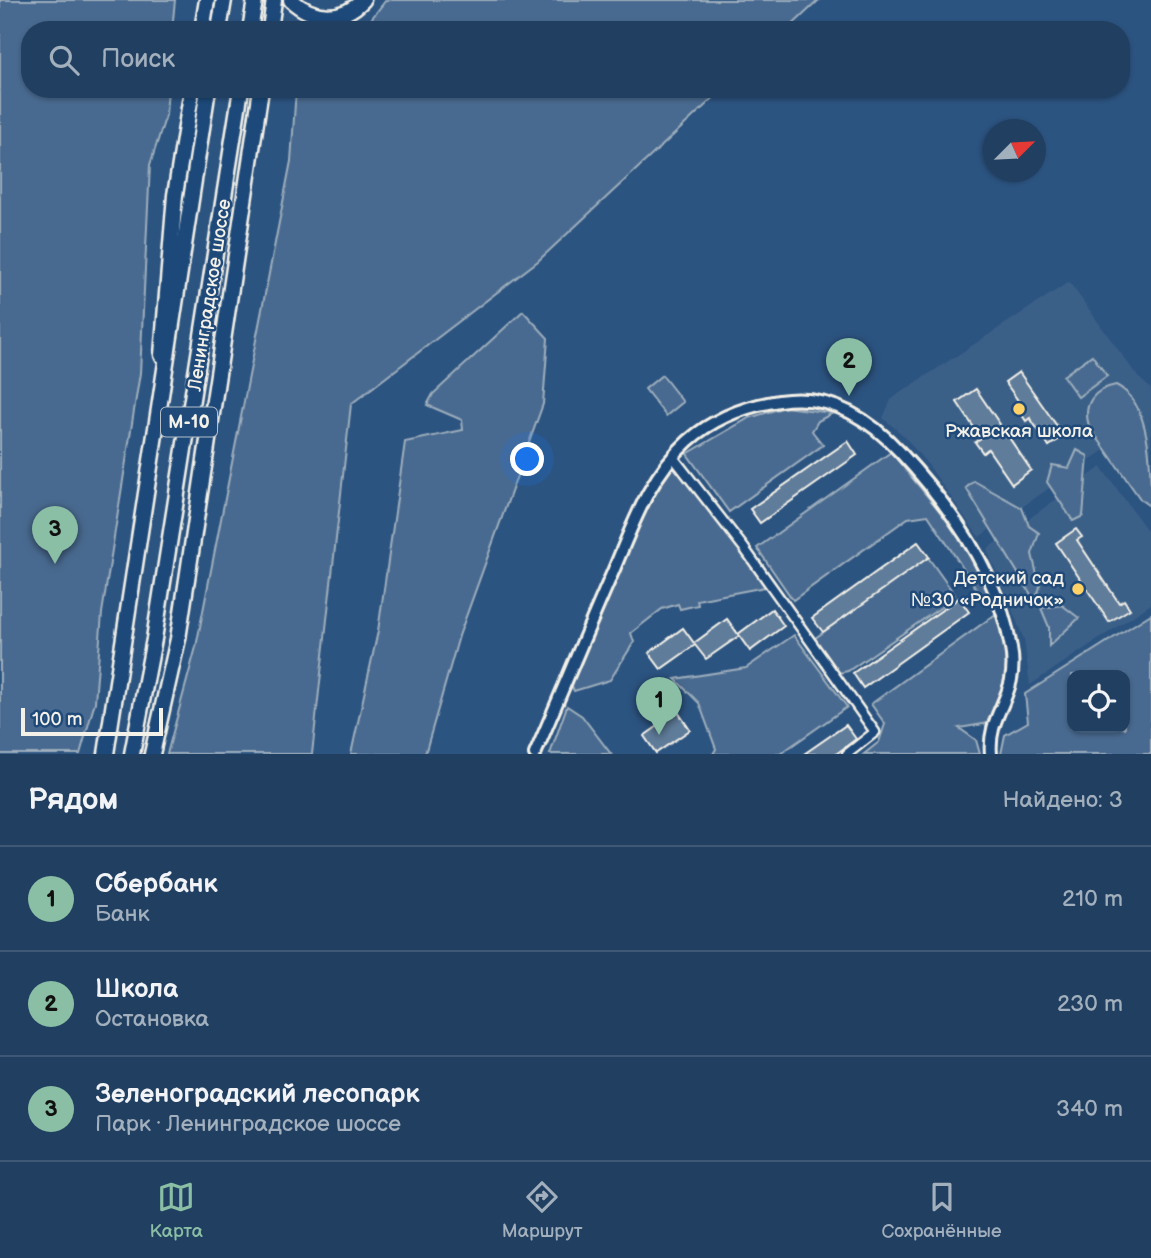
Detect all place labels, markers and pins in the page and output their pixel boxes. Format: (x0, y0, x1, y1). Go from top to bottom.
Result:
pin: 2 (826, 338, 872, 396)
marker: Ржавская школа (1011, 401, 1027, 417)
place label: Ржавская школа (945, 420, 1093, 443)
pin: 3 (32, 506, 78, 564)
place label: Детский сад №30 «Родничок» (911, 567, 1064, 612)
marker: Детский сад №30 «Родничок» (1070, 581, 1086, 597)
pin: 1 (636, 677, 682, 735)

